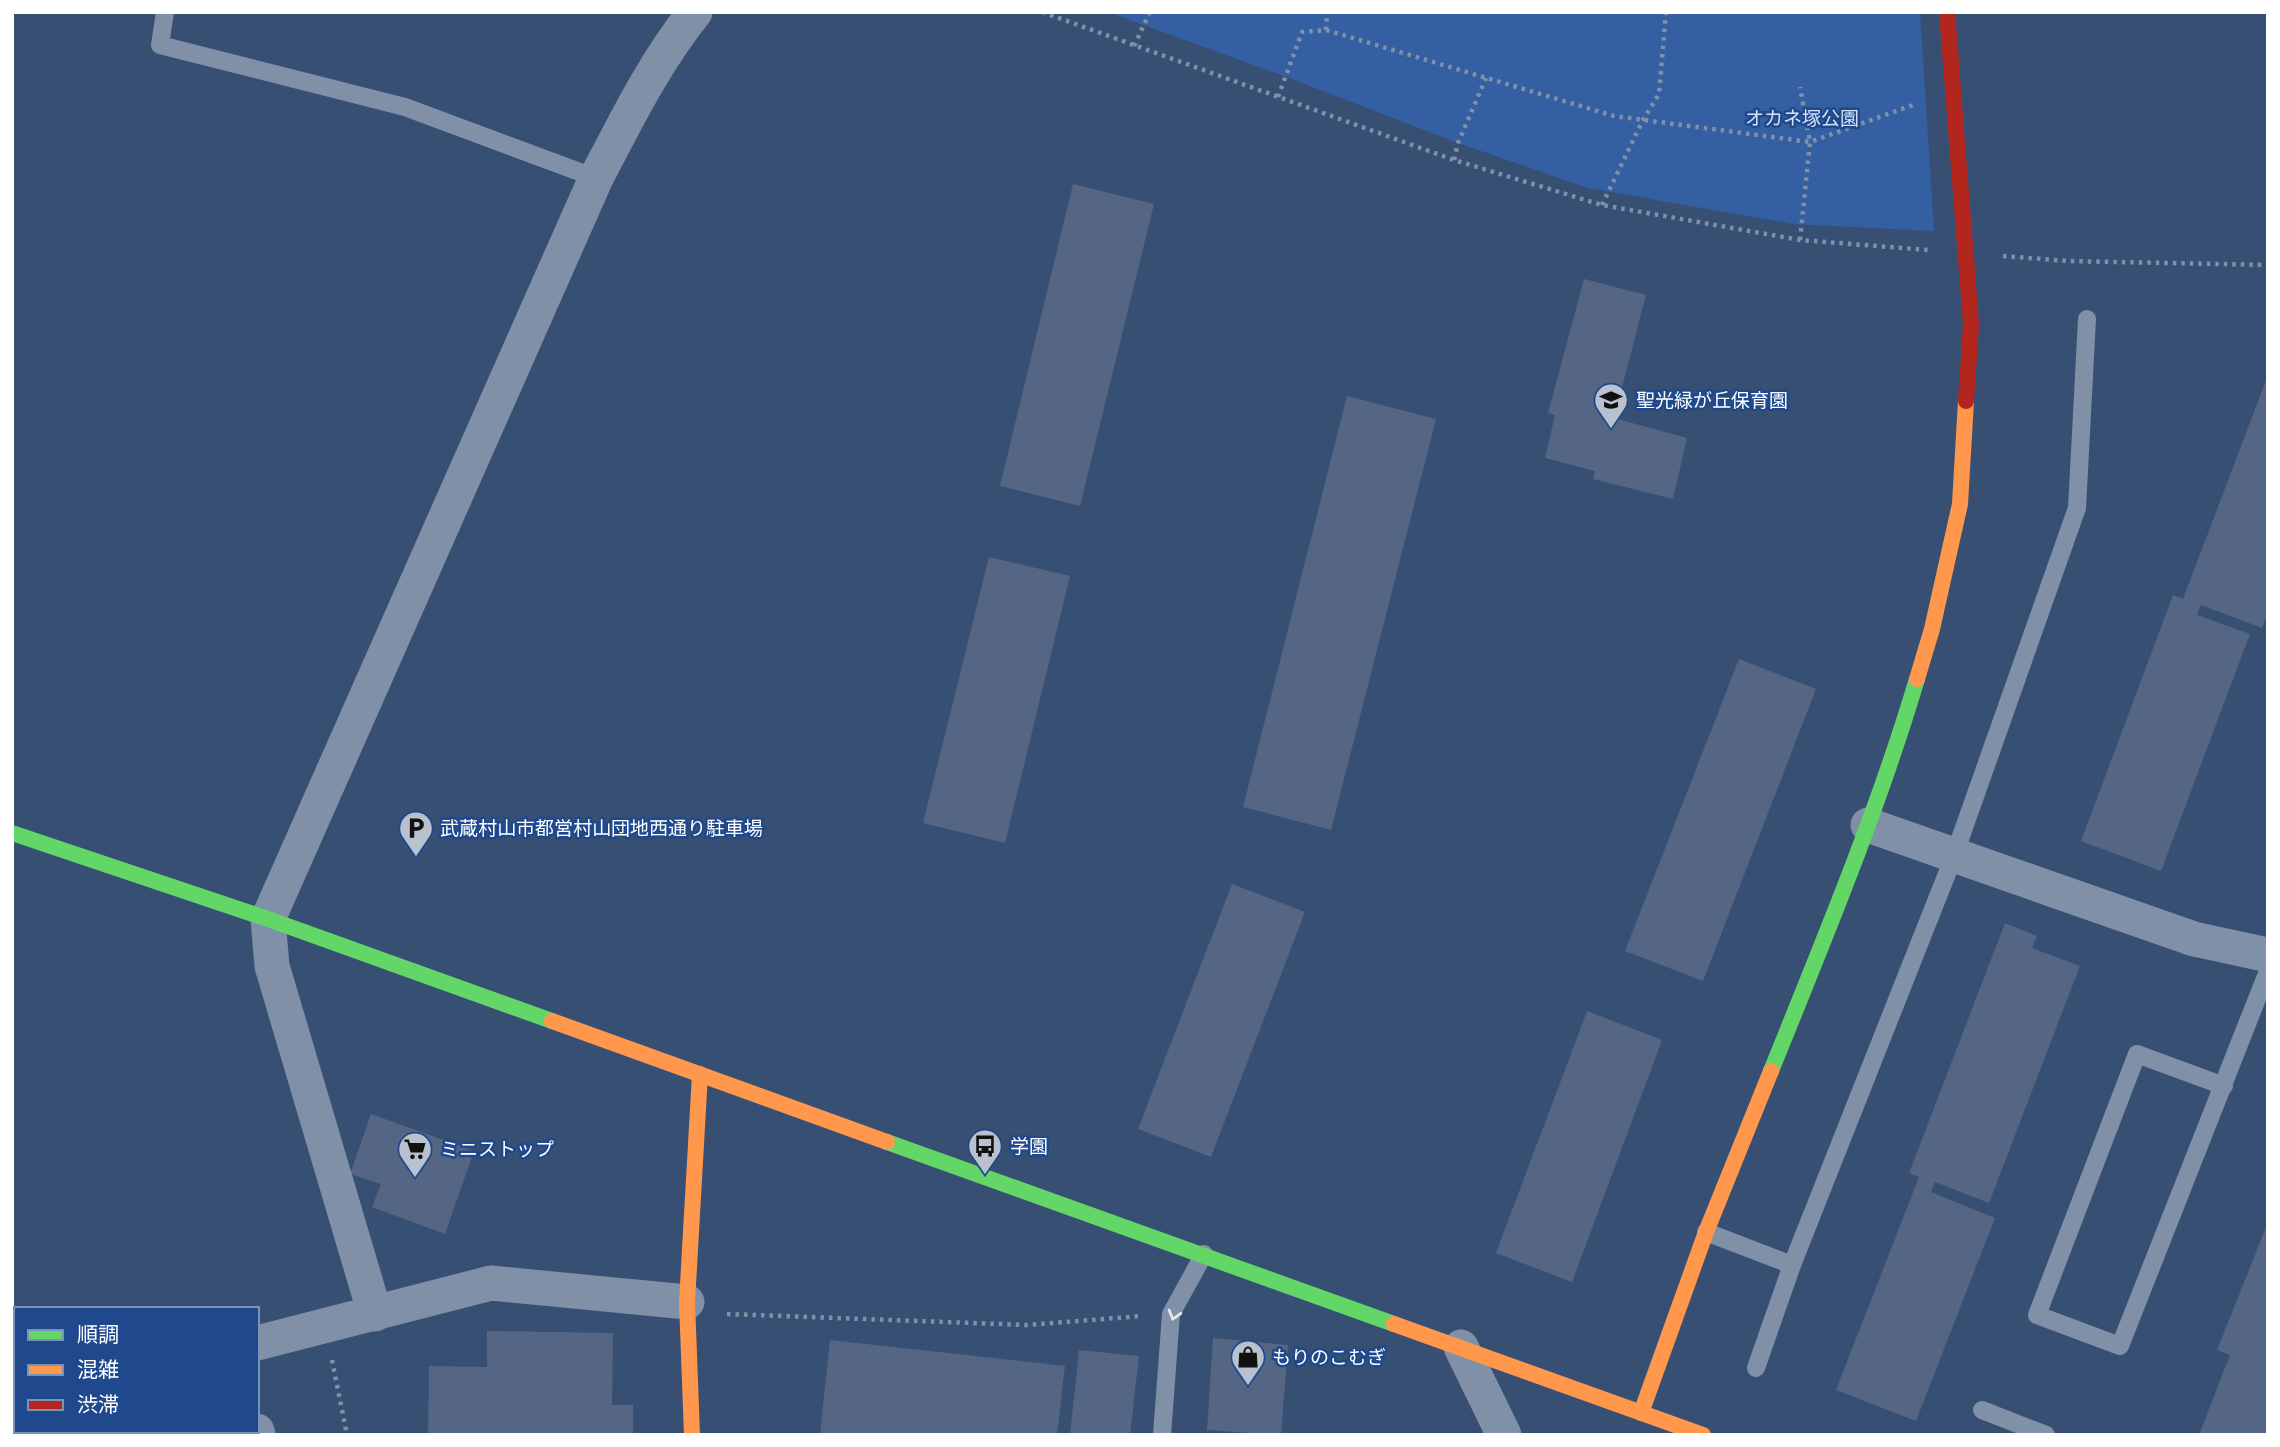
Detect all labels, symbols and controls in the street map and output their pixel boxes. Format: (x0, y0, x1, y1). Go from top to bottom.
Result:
park label: オカネ塚公園 (1745, 107, 1859, 130)
school or university icon: 聖光緑が丘保育園 (1592, 381, 1630, 430)
place label: 聖光緑が丘保育園 (1636, 389, 1788, 412)
parking icon: 武蔵村山市都営村山団地西通り駐車場 (397, 809, 435, 858)
place label: 武蔵村山市都営村山団地西通り駐車場 (440, 817, 763, 840)
bus stop icon: 学園 (966, 1127, 1004, 1176)
supermarket icon: ミニストップ (396, 1130, 434, 1179)
place label: 学園 (1010, 1135, 1048, 1158)
place label: ミニストップ (440, 1138, 554, 1161)
legend (14, 1307, 259, 1433)
one-way arrow (1167, 1308, 1182, 1320)
text: 順調 (77, 1322, 119, 1348)
shop icon: もりのこむぎ (1229, 1338, 1267, 1387)
place label: もりのこむぎ (1272, 1346, 1386, 1369)
text: 混雑 (77, 1357, 119, 1383)
text: 渋滞 (77, 1392, 119, 1418)

